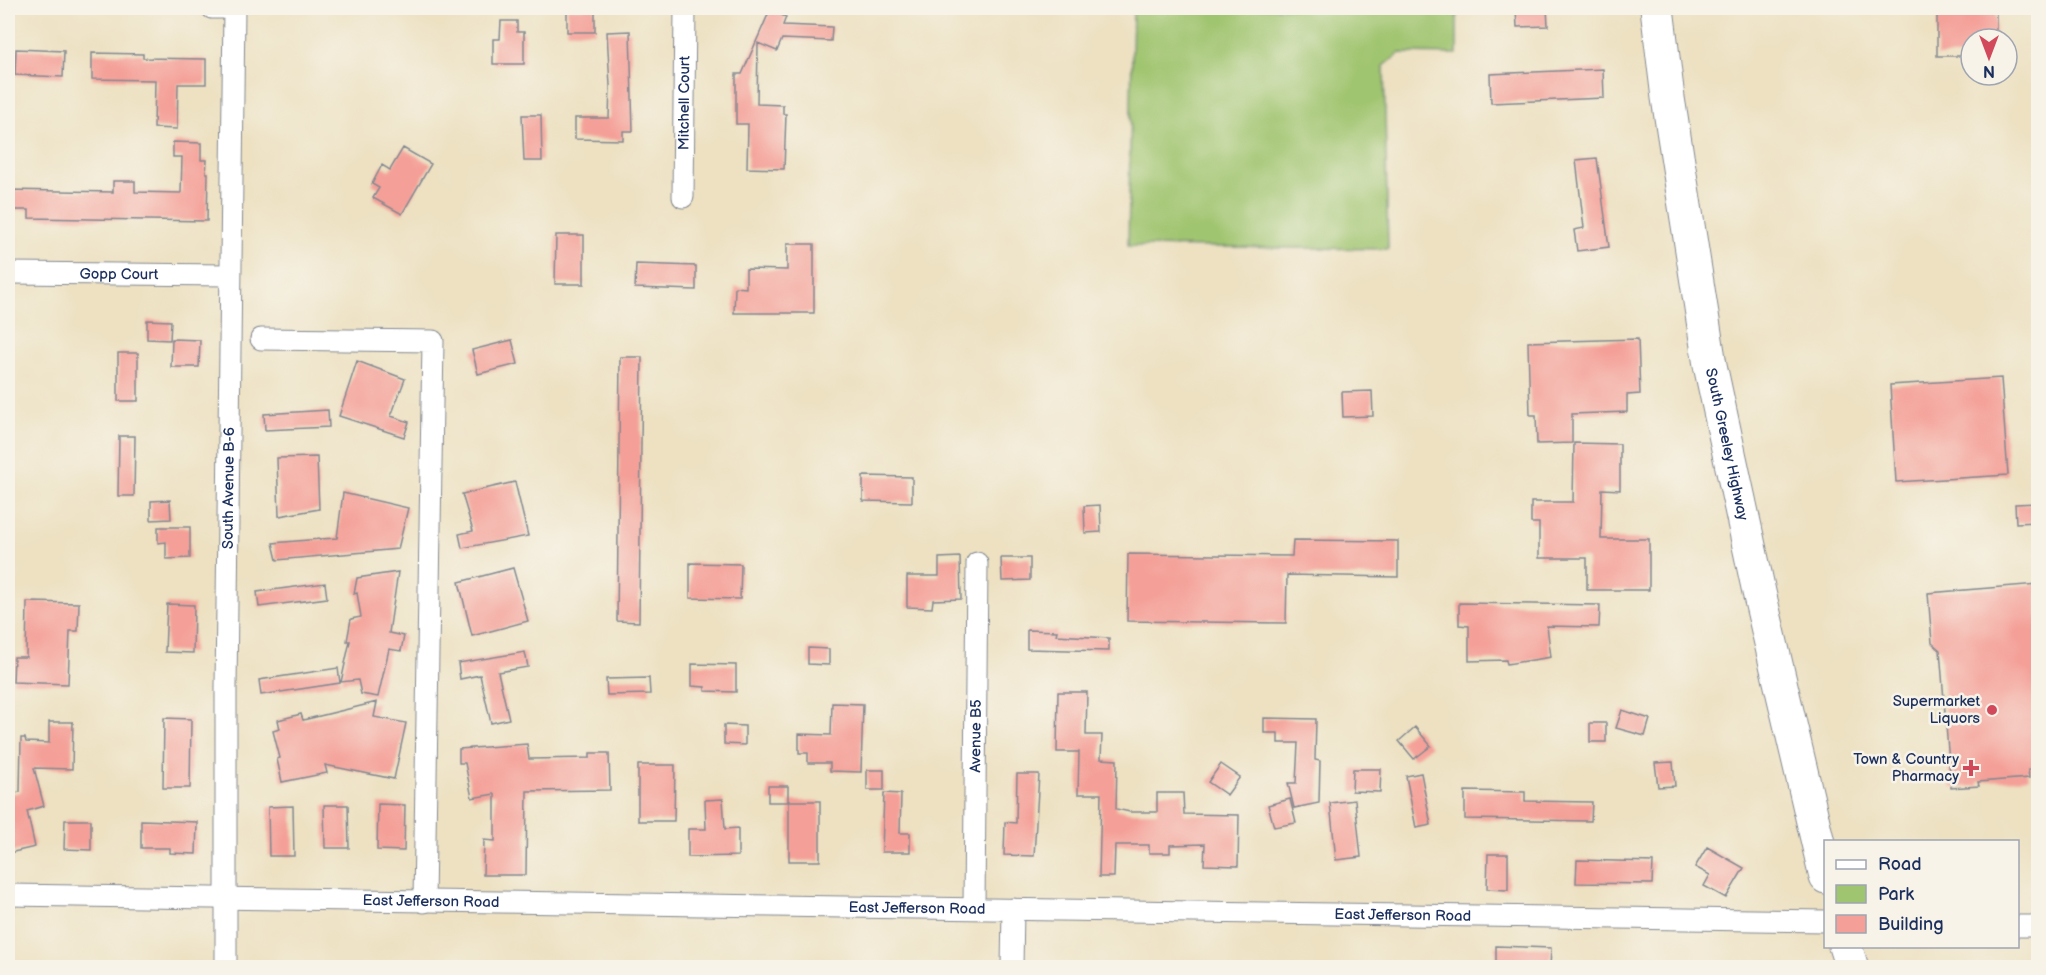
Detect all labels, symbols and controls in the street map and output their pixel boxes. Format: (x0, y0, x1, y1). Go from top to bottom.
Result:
north arrow (1959, 27, 2019, 87)
street label: Mitchell Court (674, 55, 694, 150)
text: N (1983, 61, 1995, 80)
street label: Gopp Court (79, 265, 159, 284)
street label: South Greeley Highway (1701, 366, 1752, 523)
street label: South Avenue B-6 (219, 427, 239, 549)
place label: Supermarket Liquors (1893, 692, 1981, 728)
street label: Avenue B5 (966, 699, 986, 773)
marker: Supermarket Liquors (1985, 703, 1999, 717)
place label: Town & Country Pharmacy (1853, 750, 1959, 786)
marker: Town & Country Pharmacy (1964, 761, 1978, 775)
legend (1824, 840, 2019, 948)
text: Road (1878, 854, 1922, 875)
text: Park (1878, 884, 1914, 905)
street label: East Jefferson Road (362, 891, 500, 912)
street label: East Jefferson Road (848, 898, 985, 919)
street label: East Jefferson Road (1334, 905, 1471, 926)
text: Building (1878, 914, 1944, 935)

